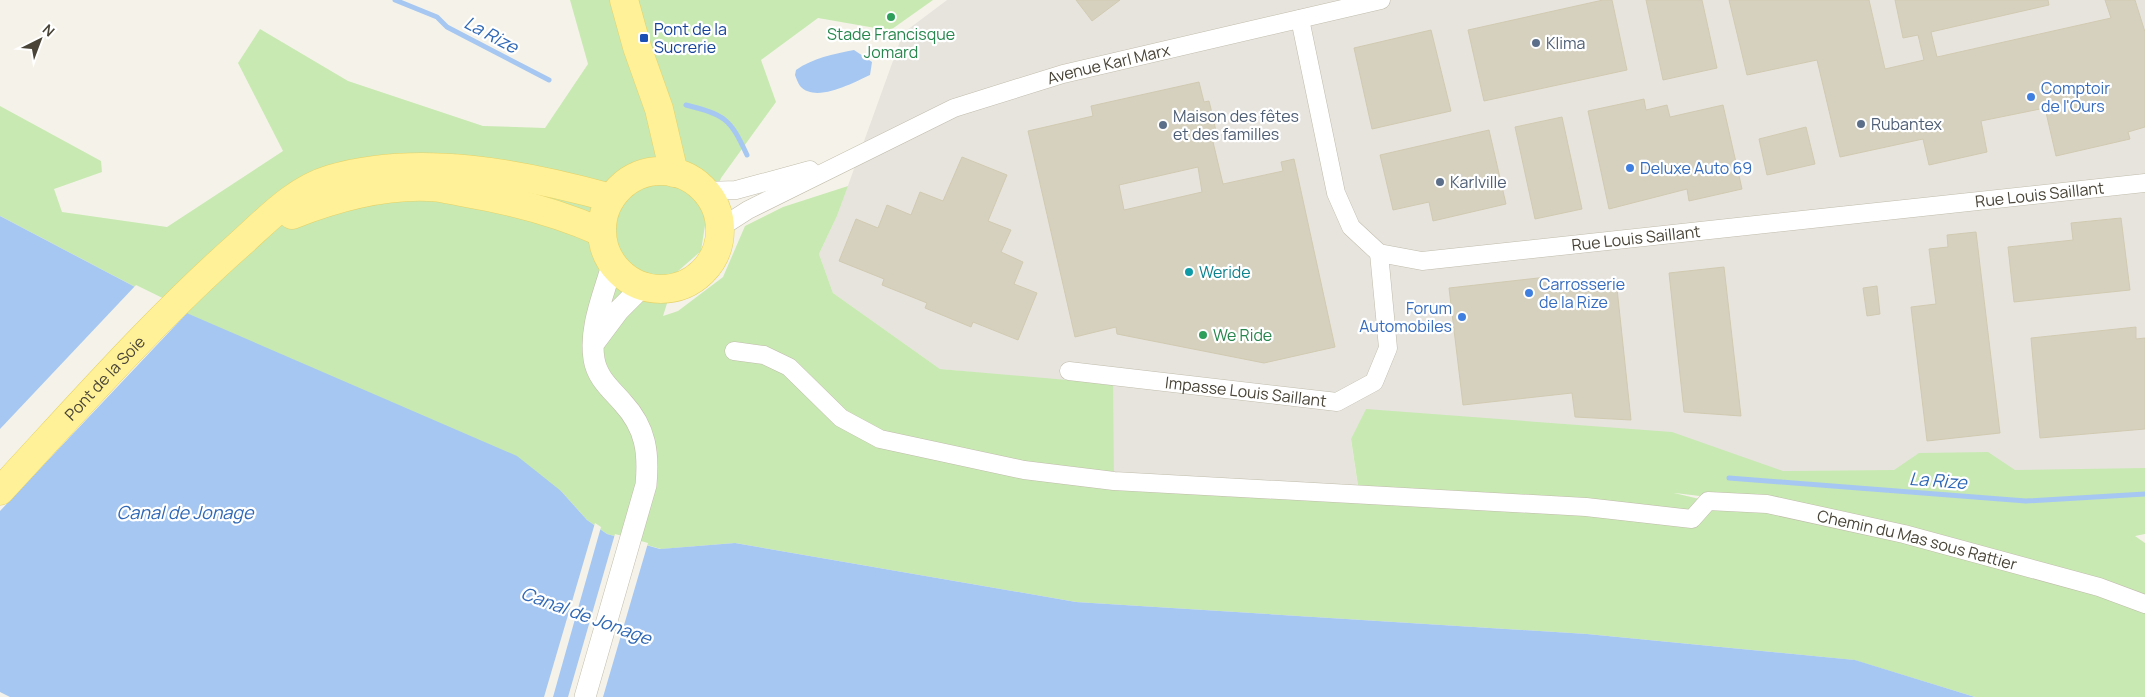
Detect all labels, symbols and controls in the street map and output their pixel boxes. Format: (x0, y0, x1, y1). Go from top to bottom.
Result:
water label: La Rize (460, 10, 524, 59)
marker: Stade Francisque Jomard (885, 11, 897, 23)
north arrow (15, 15, 65, 65)
place label: Pont de la Sucrerie (654, 18, 727, 58)
text: N (39, 20, 59, 40)
place label: Stade Francisque Jomard (827, 23, 955, 63)
marker: Pont de la Sucrerie (638, 32, 650, 44)
place label: Klima (1546, 32, 1585, 54)
marker: Klima (1530, 37, 1542, 49)
street label: Avenue Karl Marx (1044, 38, 1173, 89)
place label: Comptoir de l'Ours (2041, 77, 2110, 117)
marker: Comptoir de l'Ours (2025, 91, 2037, 103)
place label: Maison des fêtes et des familles (1173, 105, 1299, 145)
place label: Rubantex (1871, 113, 1943, 135)
marker: Rubantex (1855, 118, 1867, 130)
marker: Maison des fêtes et des familles (1157, 119, 1169, 131)
place label: Deluxe Auto 69 (1640, 157, 1752, 179)
marker: Deluxe Auto 69 (1624, 162, 1636, 174)
place label: Karlville (1450, 171, 1507, 193)
marker: Karlville (1434, 176, 1446, 188)
street label: Rue Louis Saillant (1974, 176, 2105, 212)
street label: Rue Louis Saillant (1570, 220, 1702, 256)
place label: Weride (1199, 261, 1251, 283)
marker: Weride (1183, 266, 1195, 278)
place label: Carrosserie de la Rize (1539, 273, 1625, 313)
marker: Carrosserie de la Rize (1523, 287, 1535, 299)
place label: Forum Automobiles (1359, 297, 1452, 337)
marker: Forum Automobiles (1456, 311, 1468, 323)
place label: We Ride (1213, 324, 1272, 346)
marker: We Ride (1197, 329, 1209, 341)
street label: Pont de la Soie (59, 331, 150, 425)
street label: Impasse Louis Saillant (1164, 371, 1328, 412)
water label: La Rize (1908, 466, 1969, 494)
water label: Canal de Jonage (116, 500, 255, 524)
street label: Chemin du Mas sous Rattier (1815, 504, 2020, 575)
water label: Canal de Jonage (518, 580, 656, 650)

